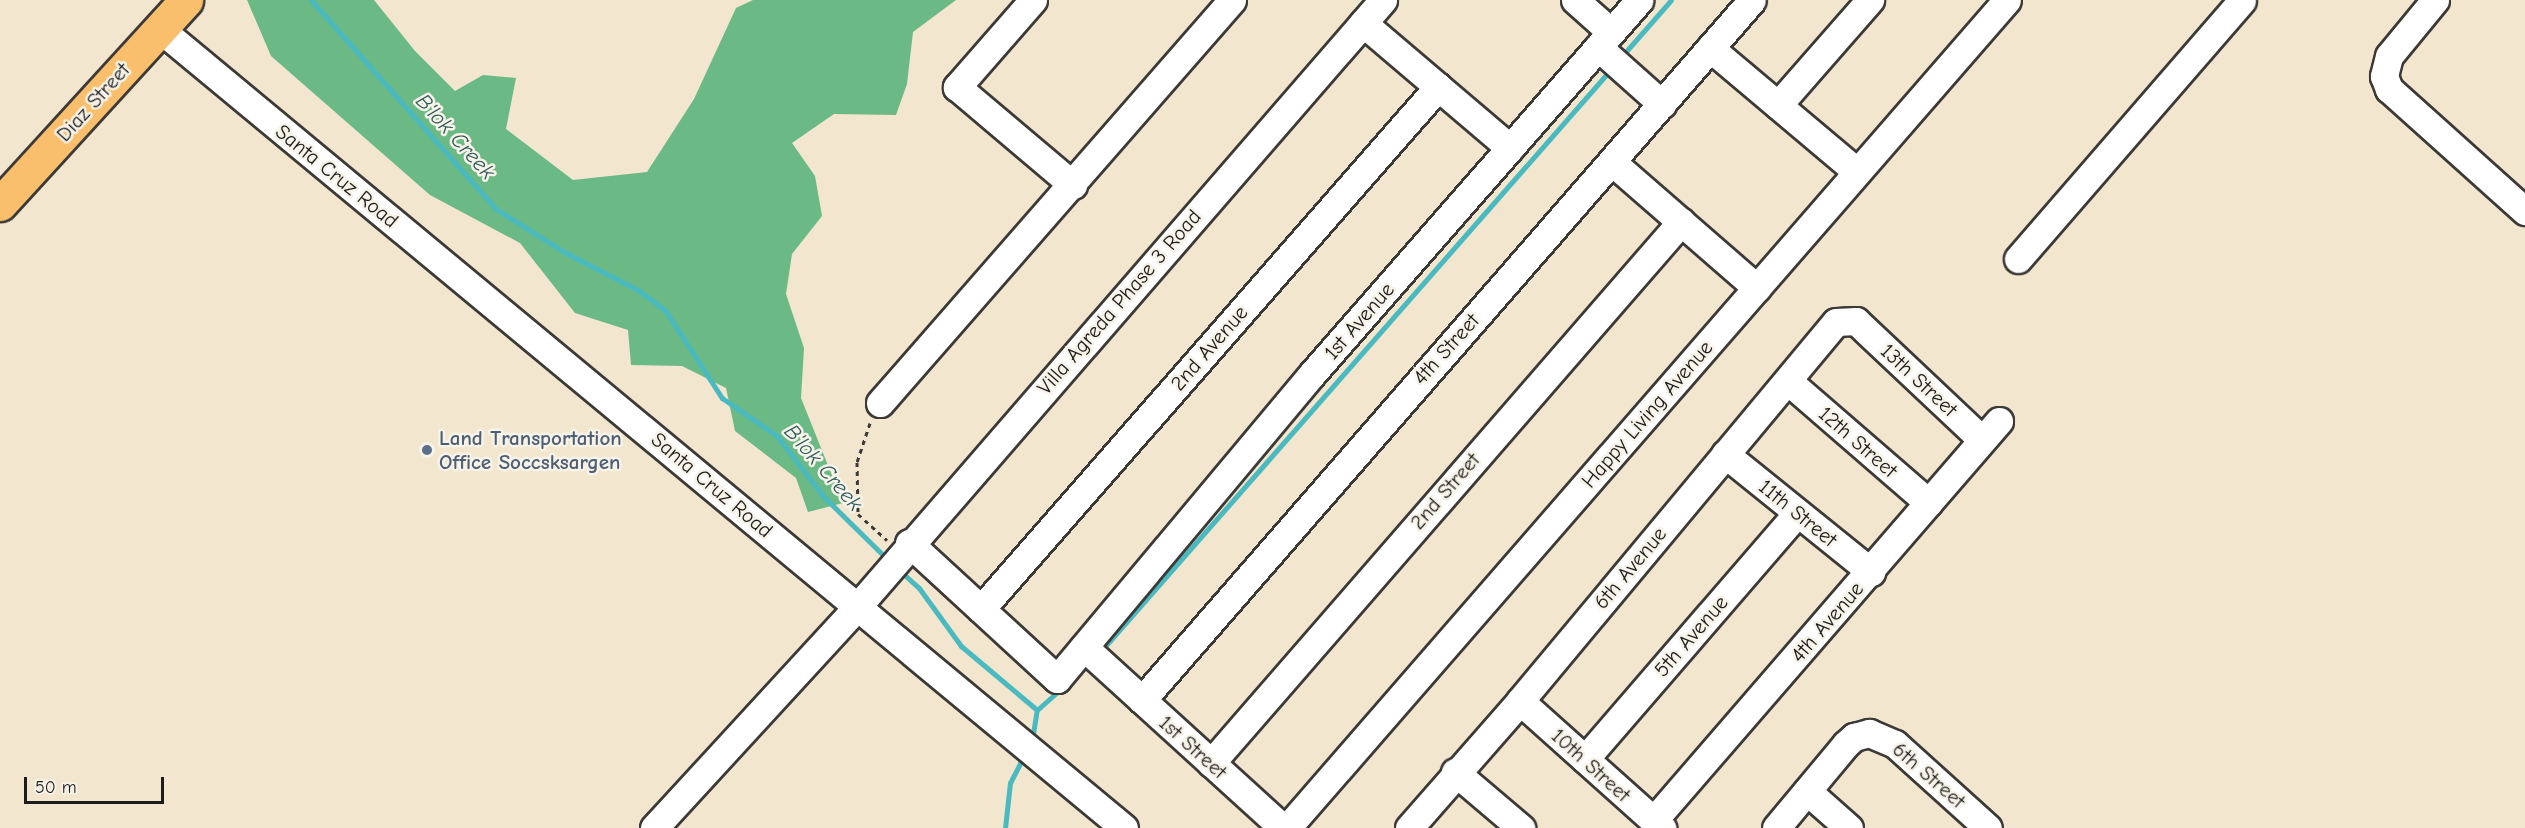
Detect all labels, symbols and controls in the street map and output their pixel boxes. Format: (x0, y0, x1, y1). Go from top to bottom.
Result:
street label: Diaz Street (51, 57, 135, 147)
water label: B'lok Creek (410, 89, 500, 185)
street label: Santa Cruz Road (271, 119, 403, 233)
street label: Villa Agreda Phase 3 Road (1032, 204, 1206, 400)
street label: 1st Avenue (1319, 277, 1399, 365)
street label: 2nd Avenue (1165, 300, 1253, 396)
street label: 4th Street (1408, 308, 1484, 390)
street label: Happy Living Avenue (1576, 335, 1718, 493)
street label: 13th Street (1875, 338, 1963, 422)
street label: 12th Street (1813, 401, 1903, 483)
water label: B'lok Creek (778, 419, 868, 517)
place label: Land Transportation Office Soccsksargen (439, 425, 622, 475)
street label: Santa Cruz Road (646, 427, 778, 543)
marker: Land Transportation Office Soccsksargen (420, 443, 434, 457)
street label: 2nd Street (1405, 448, 1485, 534)
street label: 11th Street (1754, 474, 1842, 552)
street label: 6th Avenue (1588, 522, 1672, 614)
street label: 4th Avenue (1785, 577, 1869, 667)
street label: 5th Avenue (1649, 590, 1733, 682)
street label: 1st Street (1154, 710, 1232, 784)
street label: 10th Street (1546, 723, 1636, 807)
street label: 6th Street (1887, 737, 1971, 813)
scale bar (27, 765, 166, 803)
text: 50 m (35, 777, 77, 798)

